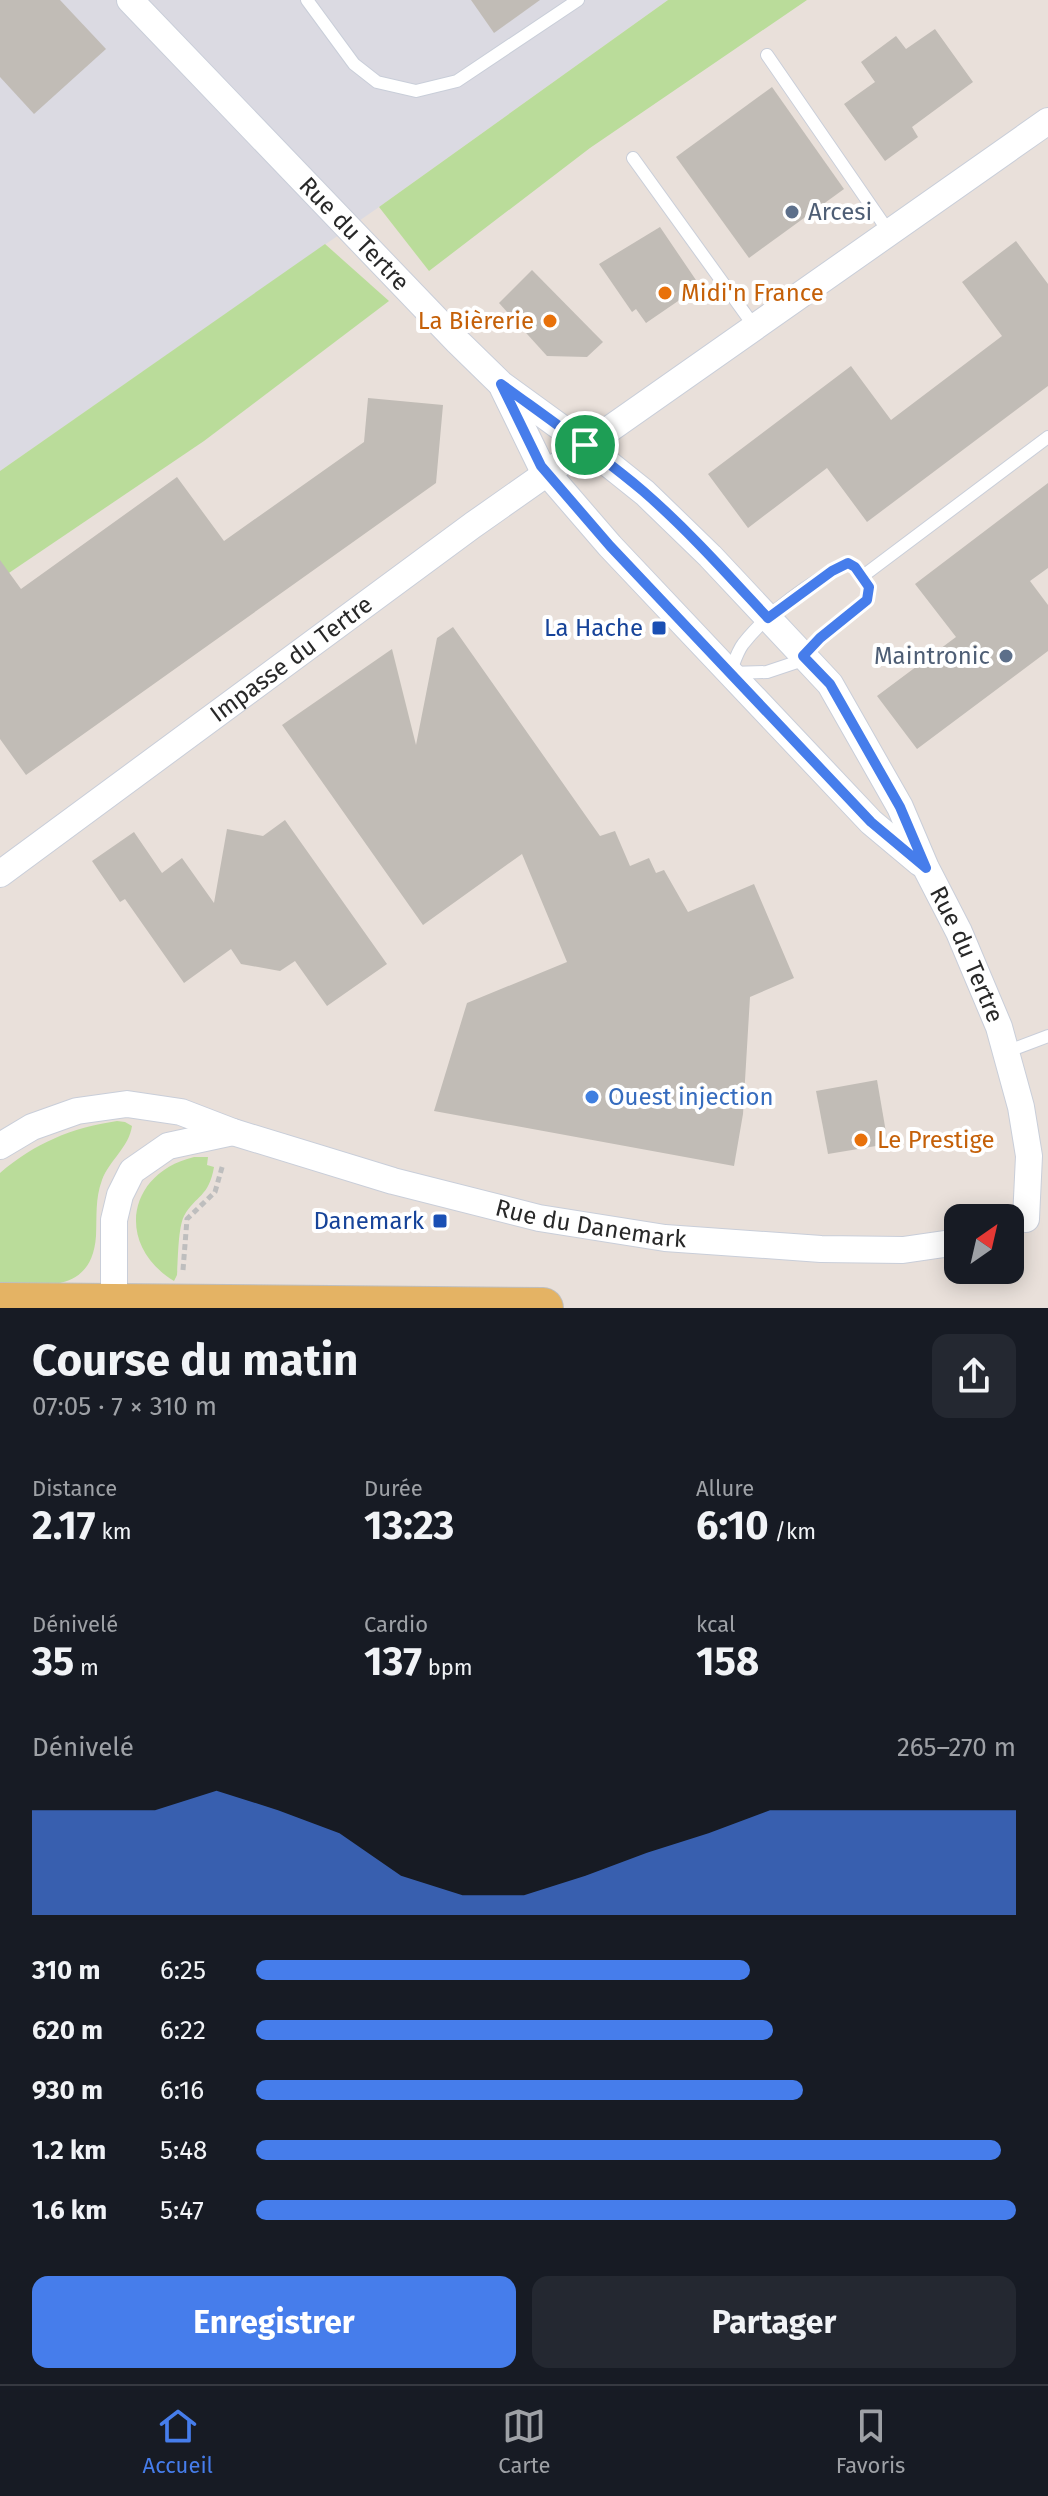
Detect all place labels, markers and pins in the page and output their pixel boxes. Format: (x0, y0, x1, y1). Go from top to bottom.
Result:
place label: Arcesi (808, 198, 872, 226)
marker: Arcesi (783, 203, 801, 221)
place label: Midi'n France (681, 279, 824, 307)
marker: Midi'n France (656, 284, 674, 302)
place label: La Bièrerie (418, 307, 534, 335)
marker: La Bièrerie (541, 312, 559, 330)
pin (551, 411, 619, 479)
place label: La Hache (544, 614, 643, 642)
marker: La Hache (650, 619, 668, 637)
place label: Maintronic (874, 642, 990, 670)
marker: Maintronic (997, 647, 1015, 665)
place label: Ouest injection (608, 1083, 774, 1111)
marker: Ouest injection (583, 1088, 601, 1106)
place label: Le Prestige (877, 1126, 995, 1154)
marker: Le Prestige (852, 1131, 870, 1149)
place label: Danemark (313, 1207, 425, 1235)
marker: Danemark (431, 1212, 449, 1230)

